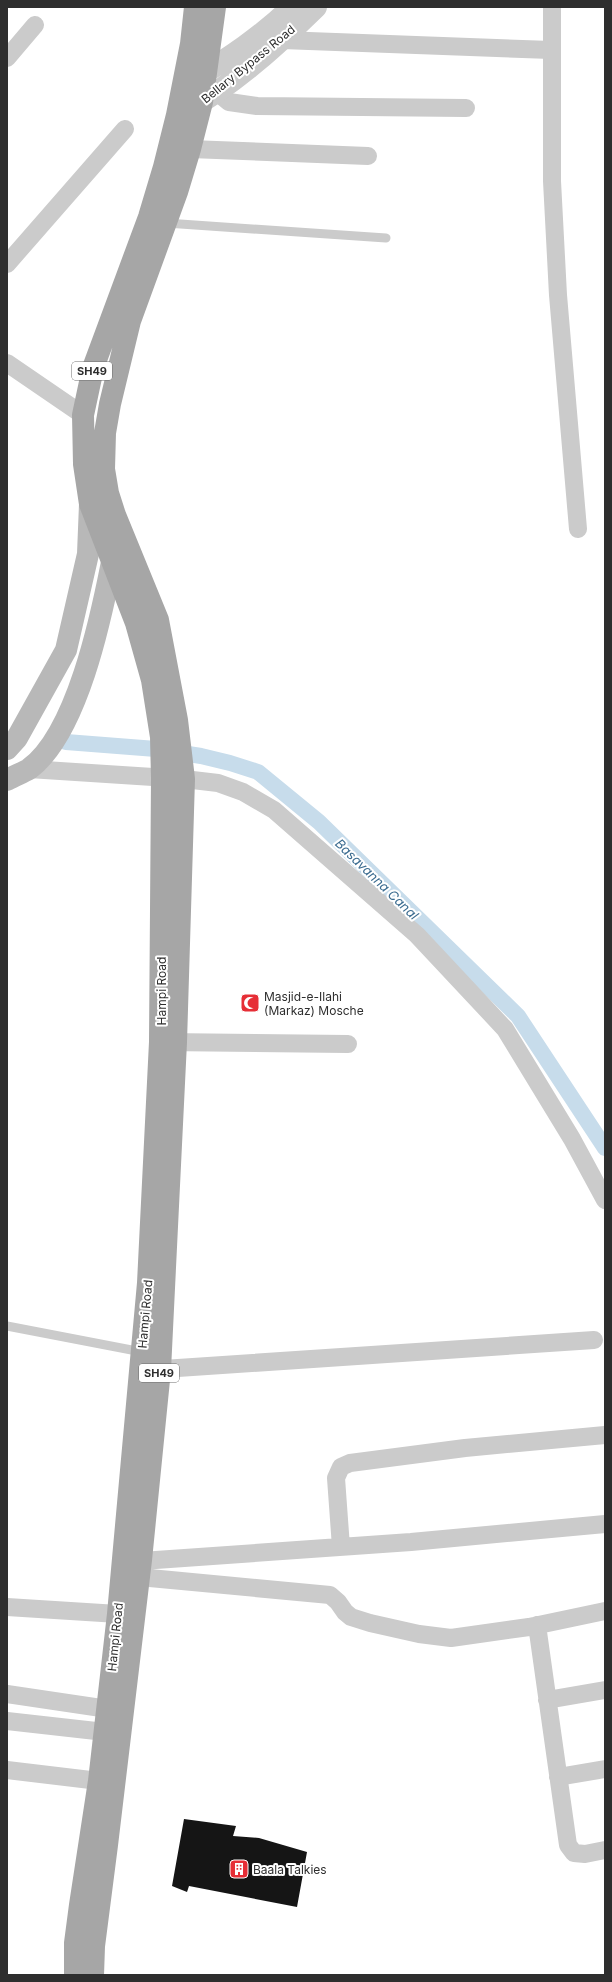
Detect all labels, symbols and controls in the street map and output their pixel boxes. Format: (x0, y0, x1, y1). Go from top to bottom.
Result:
street label: Bellary Bypass Road (198, 22, 298, 106)
road number: SH49 (72, 362, 112, 380)
water label: Basavanna Canal (332, 835, 423, 923)
street label: Hampi Road (154, 957, 169, 1025)
place label: Masjid-e-Ilahi (Markaz) Mosche (264, 989, 364, 1018)
mosque icon: Masjid-e-Ilahi (Markaz) Mosche (239, 992, 261, 1014)
street label: Hampi Road (135, 1279, 155, 1349)
road number: SH49 (139, 1364, 179, 1382)
street label: Hampi Road (104, 1602, 126, 1672)
building icon: Baala Talkies (228, 1858, 250, 1880)
place label: Baala Talkies (253, 1862, 327, 1877)

